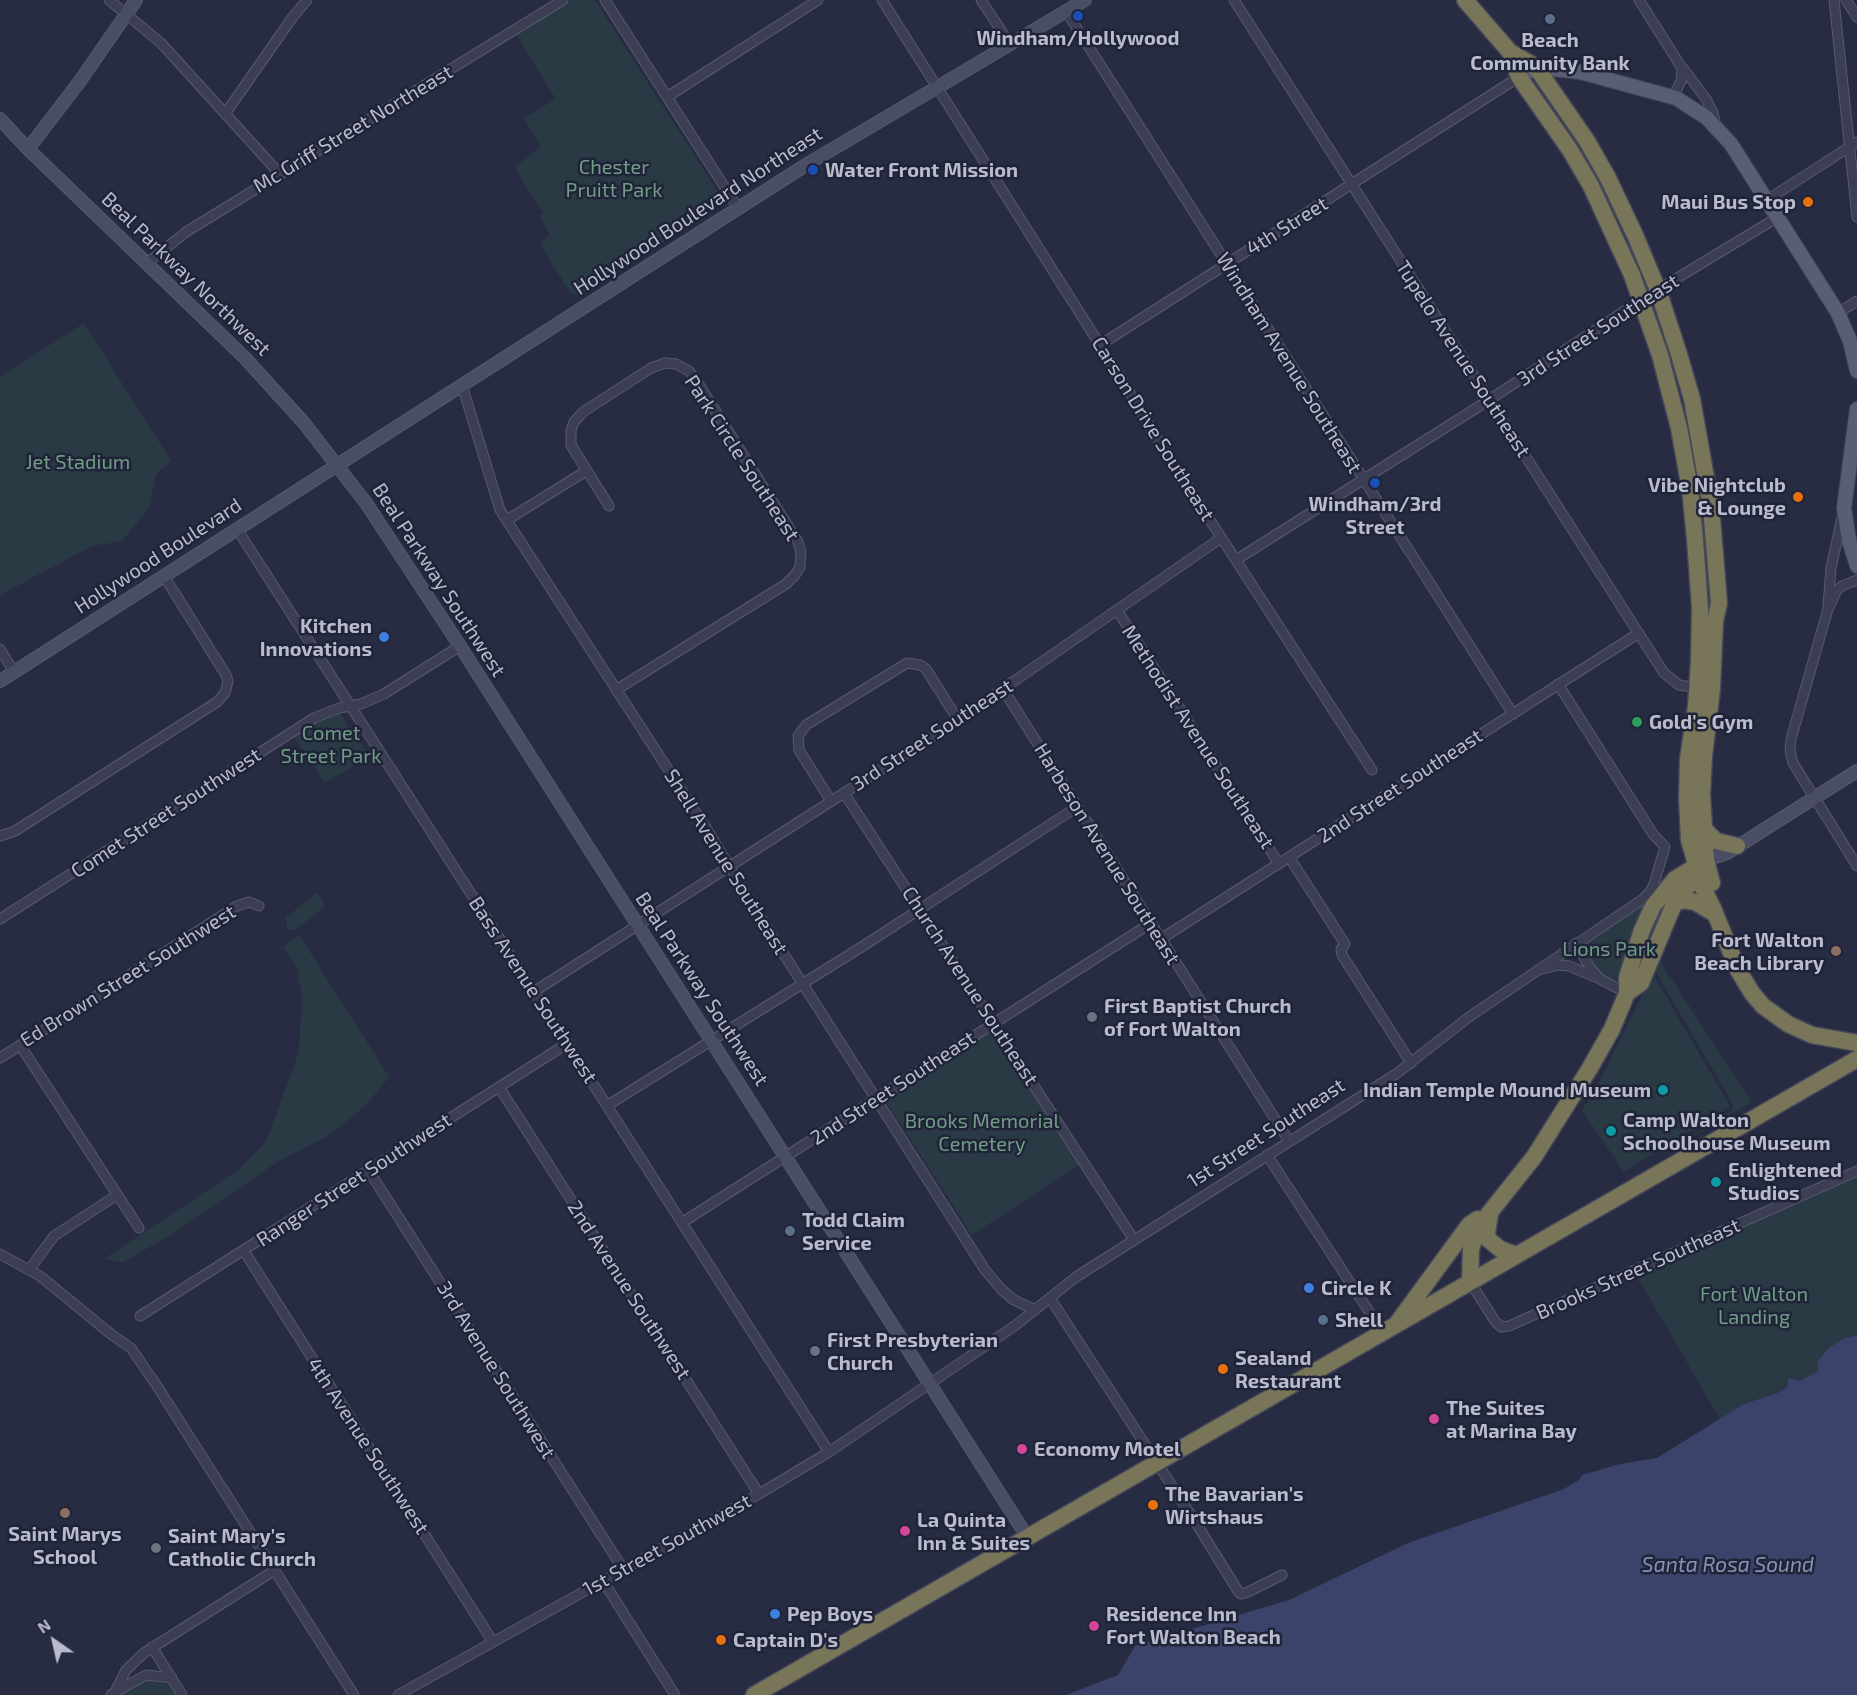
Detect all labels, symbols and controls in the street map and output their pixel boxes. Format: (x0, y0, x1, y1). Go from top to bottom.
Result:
marker: Windham/Hollywood (1071, 9, 1085, 23)
marker: Beach Community Bank (1543, 12, 1557, 26)
place label: Windham/Hollywood (976, 26, 1180, 50)
place label: Beach Community Bank (1470, 28, 1630, 75)
street label: Mc Griff Street Northeast (249, 60, 457, 198)
street label: Hollywood Boulevard Northeast (569, 122, 827, 300)
park label: Chester Pruitt Park (566, 155, 662, 202)
place label: Water Front Mission (825, 158, 1018, 182)
marker: Water Front Mission (806, 163, 820, 177)
street label: Beal Parkway Northwest (97, 187, 275, 361)
place label: Maui Bus Stop (1661, 190, 1796, 214)
street label: 4th Street (1242, 192, 1332, 260)
marker: Maui Bus Stop (1801, 195, 1815, 209)
street label: Windham Avenue Southeast (1211, 248, 1367, 478)
street label: Tupelo Avenue Southeast (1390, 256, 1536, 462)
street label: 3rd Street Southeast (1513, 269, 1683, 391)
street label: Carson Drive Southeast (1086, 332, 1220, 526)
street label: Park Circle Southeast (679, 370, 805, 546)
park label: Jet Stadium (26, 450, 130, 474)
place label: Vibe Nightclub & Lounge (1648, 473, 1786, 520)
marker: Windham/3rd Street (1368, 476, 1382, 490)
street label: Beal Parkway Southwest (367, 479, 511, 681)
marker: Vibe Nightclub & Lounge (1791, 490, 1805, 504)
place label: Windham/3rd Street (1309, 492, 1441, 539)
street label: Hollywood Boulevard (70, 493, 246, 619)
place label: Kitchen Innovations (260, 614, 372, 661)
street label: Methodist Avenue Southeast (1117, 621, 1279, 853)
marker: Kitchen Innovations (377, 630, 391, 644)
street label: 3rd Street Southeast (847, 674, 1017, 796)
place label: Gold's Gym (1649, 710, 1753, 734)
marker: Gold's Gym (1630, 715, 1644, 729)
park label: Comet Street Park (281, 721, 381, 768)
street label: 2nd Street Southeast (1313, 724, 1487, 848)
street label: Harbeson Avenue Southeast (1029, 739, 1185, 969)
street label: Comet Street Southwest (67, 743, 265, 883)
street label: Shell Avenue Southeast (659, 765, 793, 959)
street label: Church Avenue Southeast (897, 882, 1043, 1090)
street label: Beal Parkway Southwest (630, 888, 774, 1090)
street label: Bass Avenue Southwest (464, 892, 602, 1088)
street label: Ed Brown Street Southwest (16, 900, 240, 1052)
place label: Fort Walton Beach Library (1694, 928, 1824, 975)
park label: Lions Park (1562, 937, 1656, 961)
marker: Fort Walton Beach Library (1829, 944, 1843, 958)
place label: First Baptist Church of Fort Walton (1104, 994, 1292, 1041)
marker: First Baptist Church of Fort Walton (1085, 1010, 1099, 1024)
street label: 2nd Street Southeast (806, 1026, 980, 1150)
street label: 1st Street Southeast (1183, 1073, 1349, 1193)
place label: Indian Temple Mound Museum (1363, 1078, 1651, 1102)
marker: Indian Temple Mound Museum (1656, 1083, 1670, 1097)
street label: Ranger Street Southwest (252, 1108, 456, 1252)
place label: Camp Walton Schoolhouse Museum (1623, 1108, 1831, 1155)
park label: Brooks Memorial Cemetery (905, 1109, 1059, 1156)
marker: Camp Walton Schoolhouse Museum (1604, 1124, 1618, 1138)
place label: Enlightened Studios (1728, 1158, 1842, 1205)
marker: Enlightened Studios (1709, 1175, 1723, 1189)
street label: 2nd Avenue Southwest (562, 1196, 696, 1384)
place label: Todd Claim Service (802, 1208, 905, 1255)
street label: Brooks Street Southeast (1532, 1213, 1744, 1325)
marker: Todd Claim Service (783, 1224, 797, 1238)
place label: Circle K (1321, 1276, 1392, 1300)
street label: 3rd Avenue Southwest (432, 1277, 560, 1463)
marker: Circle K (1302, 1281, 1316, 1295)
park label: Fort Walton Landing (1700, 1282, 1808, 1329)
place label: Shell (1335, 1308, 1383, 1332)
marker: Shell (1316, 1313, 1330, 1327)
place label: First Presbyterian Church (827, 1328, 998, 1375)
marker: First Presbyterian Church (808, 1344, 822, 1358)
place label: Sealand Restaurant (1235, 1346, 1341, 1393)
street label: 4th Avenue Southwest (302, 1353, 434, 1539)
marker: Sealand Restaurant (1216, 1362, 1230, 1376)
place label: The Suites at Marina Bay (1446, 1396, 1577, 1443)
marker: The Suites at Marina Bay (1427, 1412, 1441, 1426)
place label: Economy Motel (1034, 1437, 1181, 1461)
marker: Economy Motel (1015, 1442, 1029, 1456)
place label: The Bavarian's Wirtshaus (1165, 1482, 1303, 1529)
street label: 1st Street Southwest (579, 1489, 755, 1601)
marker: The Bavarian's Wirtshaus (1146, 1498, 1160, 1512)
marker: Saint Marys School (58, 1506, 72, 1520)
place label: La Quinta Inn & Suites (917, 1508, 1030, 1555)
place label: Saint Marys School (8, 1522, 122, 1569)
place label: Saint Mary's Catholic Church (168, 1524, 316, 1571)
marker: La Quinta Inn & Suites (898, 1524, 912, 1538)
marker: Saint Mary's Catholic Church (149, 1541, 163, 1555)
water label: Santa Rosa Sound (1642, 1552, 1814, 1578)
place label: Pep Boys (787, 1602, 873, 1626)
place label: Residence Inn Fort Walton Beach (1106, 1602, 1281, 1649)
marker: Pep Boys (768, 1607, 782, 1621)
north arrow (24, 1611, 84, 1671)
text: N (34, 1615, 54, 1637)
marker: Residence Inn Fort Walton Beach (1087, 1619, 1101, 1633)
place label: Captain D's (733, 1628, 838, 1652)
marker: Captain D's (714, 1633, 728, 1647)

